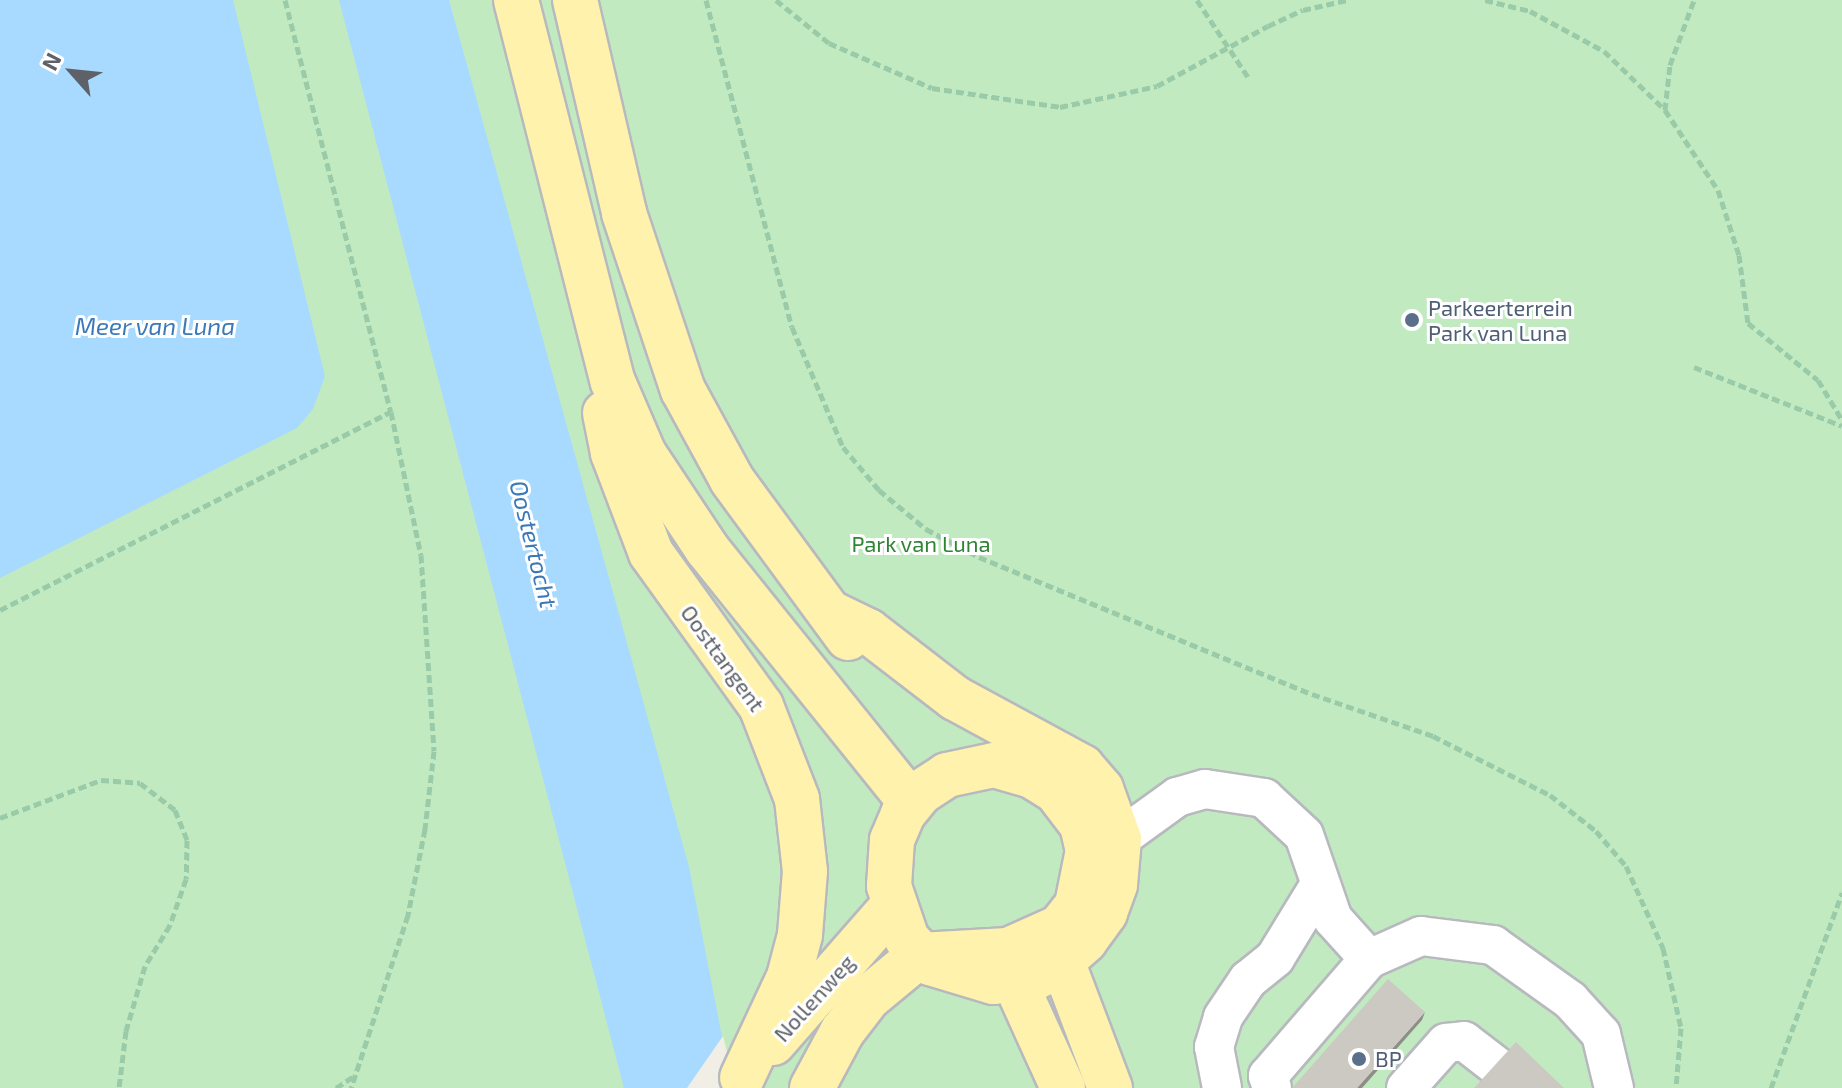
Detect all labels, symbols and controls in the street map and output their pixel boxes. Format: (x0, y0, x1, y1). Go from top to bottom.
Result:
north arrow (32, 32, 112, 112)
text: N (35, 48, 66, 74)
place label: Parkeerterrein Park van Luna (1428, 294, 1573, 346)
marker: Parkeerterrein Park van Luna (1403, 311, 1421, 329)
water label: Meer van Luna (75, 312, 235, 340)
water label: Oostertocht (504, 477, 564, 611)
park label: Park van Luna (851, 531, 991, 557)
street label: Oosttangent (676, 600, 770, 716)
street label: Nollenweg (768, 949, 860, 1047)
place label: BP (1375, 1046, 1402, 1072)
marker: BP (1350, 1050, 1368, 1068)

